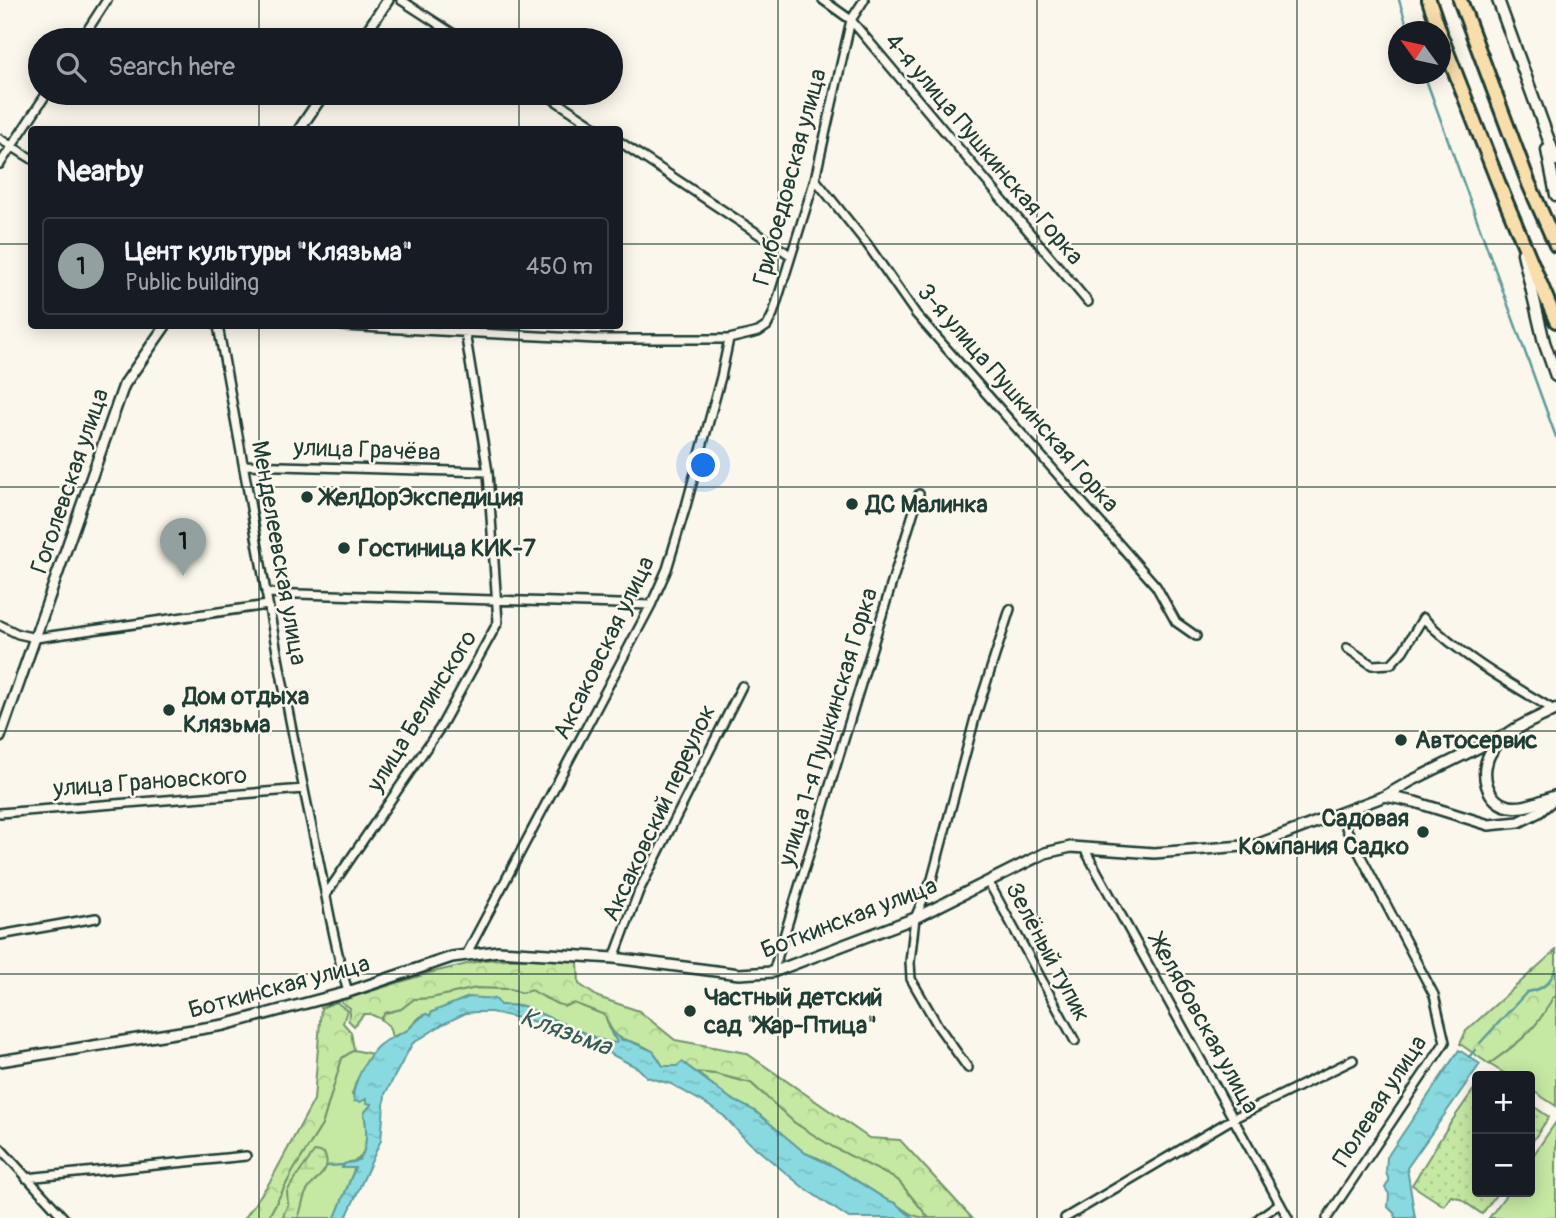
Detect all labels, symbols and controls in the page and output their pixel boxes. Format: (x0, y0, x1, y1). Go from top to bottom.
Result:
north arrow (1388, 21, 1451, 84)
street label: 4-я улица Пушкинская Горка (878, 27, 1090, 271)
search box (28, 28, 623, 105)
icon: search (52, 48, 90, 86)
text: Search here (108, 51, 235, 83)
street label: Грибоедовская улица (747, 66, 833, 288)
text: Nearby (56, 153, 143, 190)
text: Цент культуры "Клязьма" (125, 236, 413, 268)
text: 1 (77, 252, 86, 281)
text: 450 m (526, 252, 593, 281)
text: Public building (125, 268, 259, 297)
street label: 3-я улица Пушкинская Горка (911, 278, 1125, 518)
street label: Гоголевская улица (25, 385, 115, 577)
street label: улица Грачёва (292, 433, 441, 467)
street label: Менделеевская улица (245, 439, 313, 667)
your location (686, 448, 720, 482)
place label: ЖелДорЭкспедиция (317, 483, 524, 512)
marker: ЖелДорЭкспедиция (299, 489, 315, 505)
place label: ДС Малинка (864, 490, 988, 519)
marker: ДС Малинка (844, 496, 860, 512)
pin: 1 (160, 518, 206, 576)
place label: Гостиница КИК-7 (358, 534, 536, 563)
marker: Гостиница КИК-7 (336, 540, 352, 556)
street label: Аксаковская улица (547, 552, 661, 744)
street label: улица 1-я Пушкинская Горка (772, 584, 884, 870)
street label: улица Белинского (360, 625, 483, 798)
place label: Дом отдыха Клязьма (181, 682, 309, 739)
street label: Аксаковский переулок (596, 700, 722, 926)
marker: Дом отдыха Клязьма (161, 702, 177, 718)
place label: Автосервис (1415, 726, 1537, 755)
marker: Автосервис (1393, 732, 1409, 748)
street label: улица Грановского (51, 761, 248, 803)
place label: Садовая Компания Садко (1238, 804, 1409, 861)
marker: Садовая Компания Садко (1415, 824, 1431, 840)
street label: Боткинская улица (757, 871, 941, 965)
street label: Зелёный тупик (999, 877, 1097, 1027)
street label: Желябовская улица (1141, 926, 1265, 1119)
street label: Боткинская улица (185, 949, 373, 1025)
place label: Частный детский сад "Жар-Птица" (703, 983, 882, 1040)
water label: Клязьма (516, 1001, 618, 1064)
marker: Частный детский сад "Жар-Птица" (682, 1003, 698, 1019)
street label: Полевая улица (1327, 1030, 1433, 1172)
map controls (1472, 1071, 1535, 1197)
button: + (1472, 1071, 1535, 1134)
button: − (1472, 1134, 1535, 1197)

